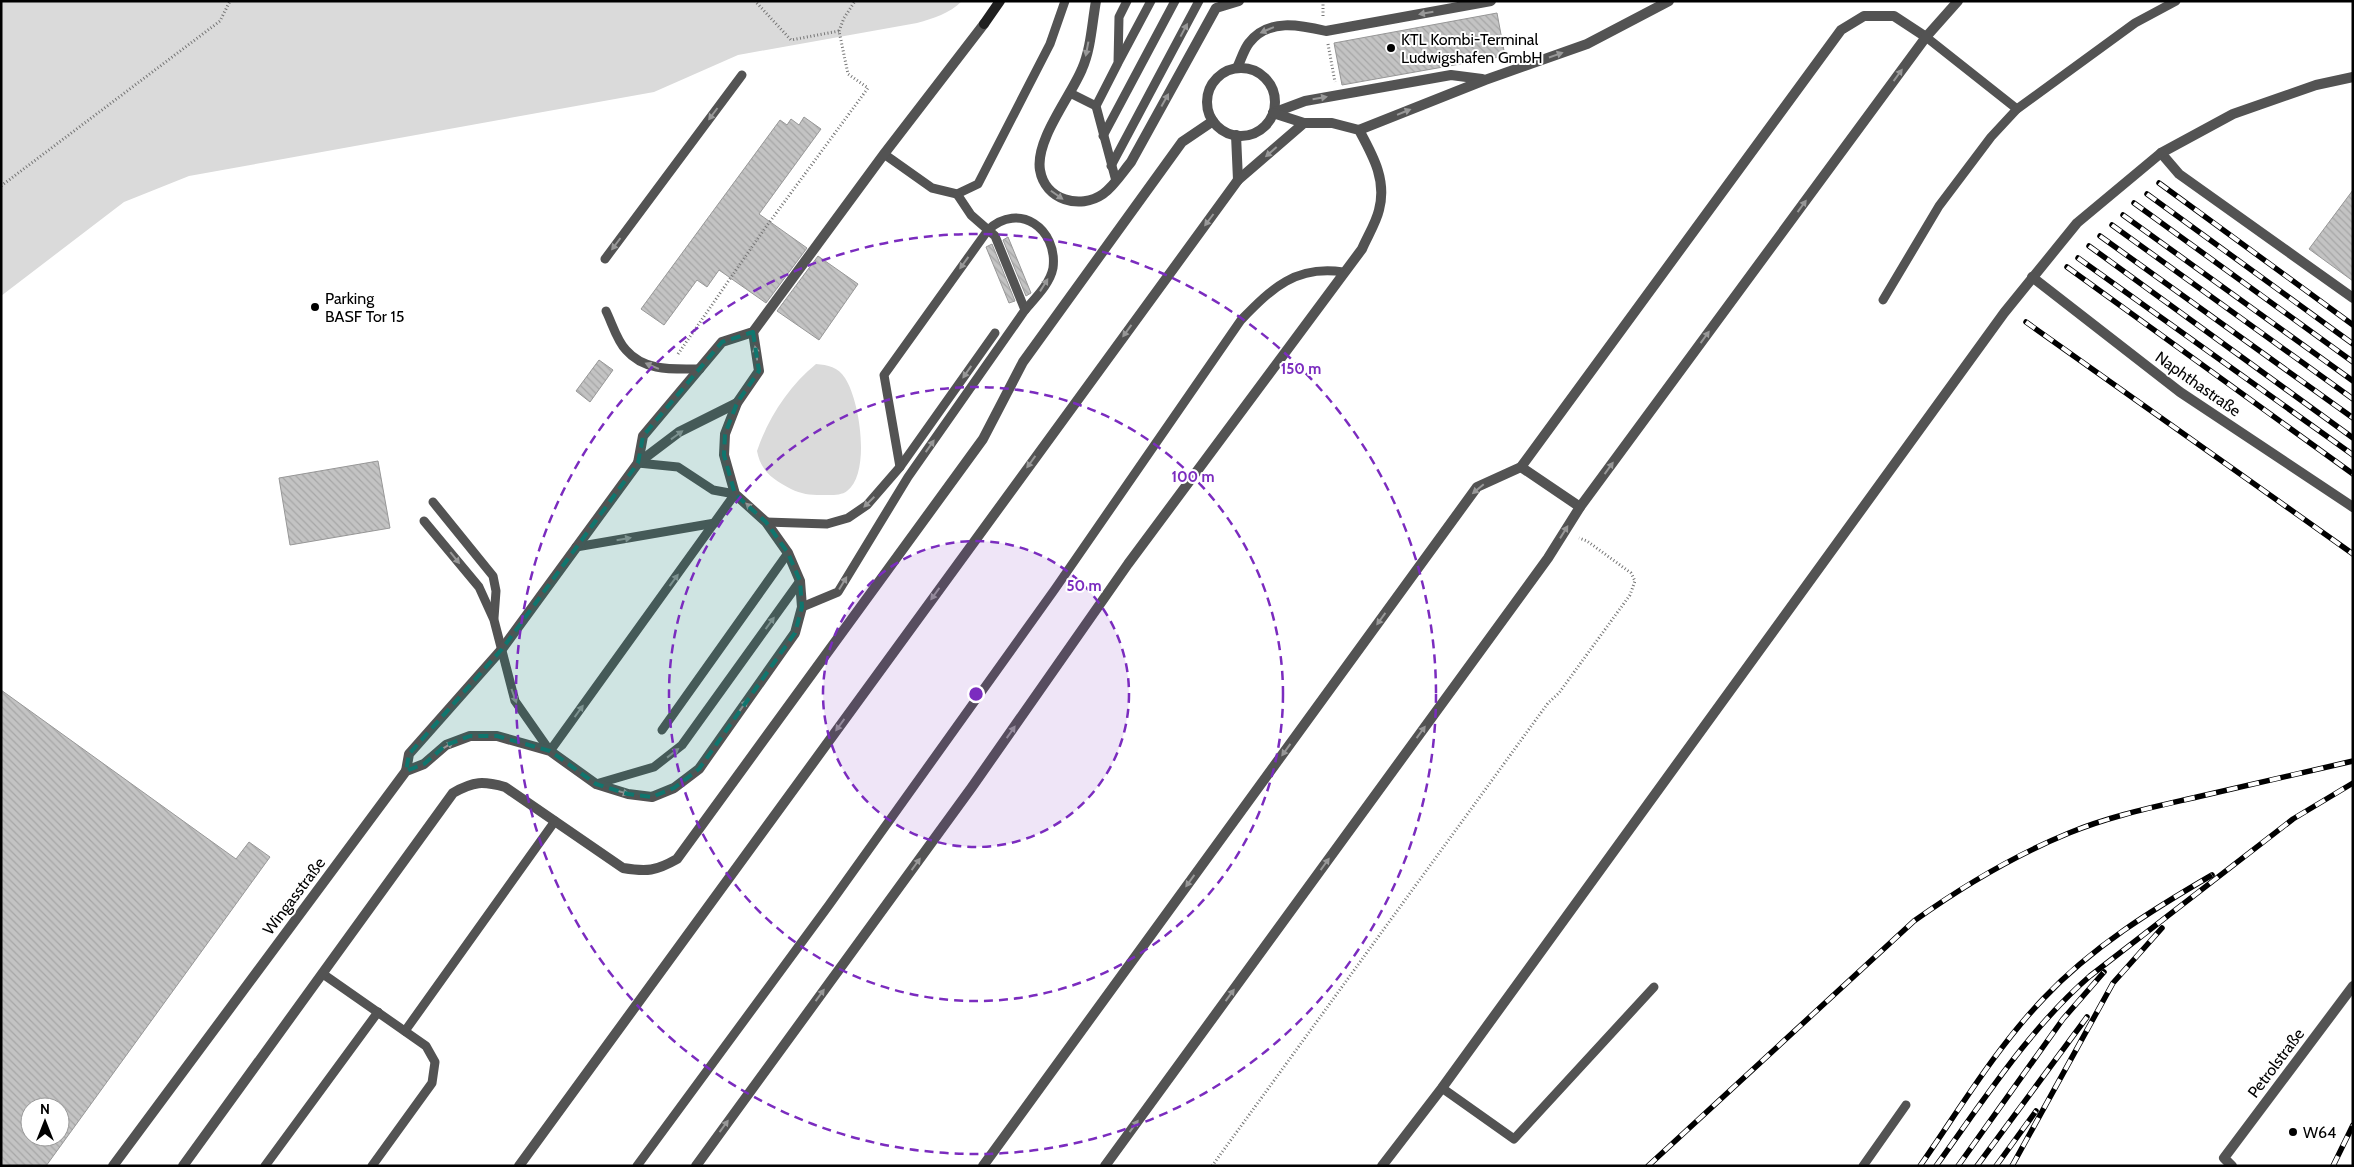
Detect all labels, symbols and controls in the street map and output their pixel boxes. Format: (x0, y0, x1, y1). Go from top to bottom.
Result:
one-way arrow (1418, 9, 1433, 17)
one-way arrow (1179, 23, 1188, 37)
one-way arrow (1260, 27, 1274, 35)
place label: KTL Kombi-Terminal Ludwigshafen GmbH (1401, 30, 1542, 67)
one-way arrow (1082, 42, 1090, 58)
marker: KTL Kombi-Terminal Ludwigshafen GmbH (1385, 42, 1397, 54)
one-way arrow (1549, 51, 1564, 59)
one-way arrow (1893, 68, 1903, 82)
one-way arrow (1161, 93, 1169, 108)
one-way arrow (1312, 94, 1328, 102)
one-way arrow (708, 107, 718, 121)
one-way arrow (1397, 108, 1412, 116)
one-way arrow (1265, 146, 1277, 158)
one-way arrow (1050, 190, 1064, 200)
one-way arrow (1796, 200, 1807, 213)
one-way arrow (1204, 213, 1214, 227)
one-way arrow (611, 237, 621, 251)
one-way arrow (959, 256, 969, 270)
one-way arrow (1040, 279, 1049, 292)
place label: Parking BASF Tor 15 (325, 289, 404, 326)
marker: Parking BASF Tor 15 (309, 301, 321, 313)
one-way arrow (1121, 324, 1132, 337)
one-way arrow (1700, 331, 1711, 344)
one-way arrow (752, 345, 760, 361)
street label: Naphthastraße (2152, 348, 2244, 420)
text: 150 m (1281, 360, 1321, 378)
one-way arrow (645, 361, 659, 369)
one-way arrow (962, 366, 972, 379)
one-way arrow (670, 429, 683, 440)
one-way arrow (925, 439, 935, 453)
one-way arrow (1026, 456, 1036, 469)
one-way arrow (1604, 461, 1614, 475)
text: 100 m (1171, 468, 1215, 486)
one-way arrow (1472, 483, 1485, 494)
one-way arrow (863, 496, 875, 508)
one-way arrow (745, 502, 757, 514)
one-way arrow (1559, 526, 1569, 539)
one-way arrow (617, 534, 633, 542)
one-way arrow (450, 551, 461, 564)
one-way arrow (669, 573, 679, 586)
one-way arrow (839, 577, 848, 590)
text: 50 m (1066, 577, 1102, 595)
one-way arrow (930, 587, 941, 600)
one-way arrow (1376, 612, 1386, 625)
one-way arrow (765, 616, 775, 630)
centre of rings (967, 685, 985, 703)
one-way arrow (511, 689, 519, 704)
one-way arrow (738, 700, 748, 713)
one-way arrow (574, 704, 584, 718)
one-way arrow (835, 718, 845, 732)
one-way arrow (1006, 725, 1016, 739)
one-way arrow (1416, 725, 1426, 739)
one-way arrow (440, 742, 454, 751)
one-way arrow (1280, 743, 1291, 756)
one-way arrow (666, 747, 679, 758)
one-way arrow (614, 788, 629, 796)
street label: Wingasstraße (259, 854, 329, 938)
one-way arrow (911, 857, 921, 871)
one-way arrow (1320, 857, 1330, 871)
one-way arrow (1185, 875, 1195, 888)
one-way arrow (815, 988, 825, 1002)
one-way arrow (1224, 989, 1235, 1002)
street label: Petrolstraße (2244, 1025, 2308, 1101)
north arrow (20, 1097, 70, 1147)
text: N (40, 1100, 50, 1118)
one-way arrow (1129, 1119, 1139, 1133)
one-way arrow (719, 1120, 730, 1133)
place label: W64 (2303, 1123, 2336, 1142)
marker: W64 (2287, 1126, 2299, 1138)

